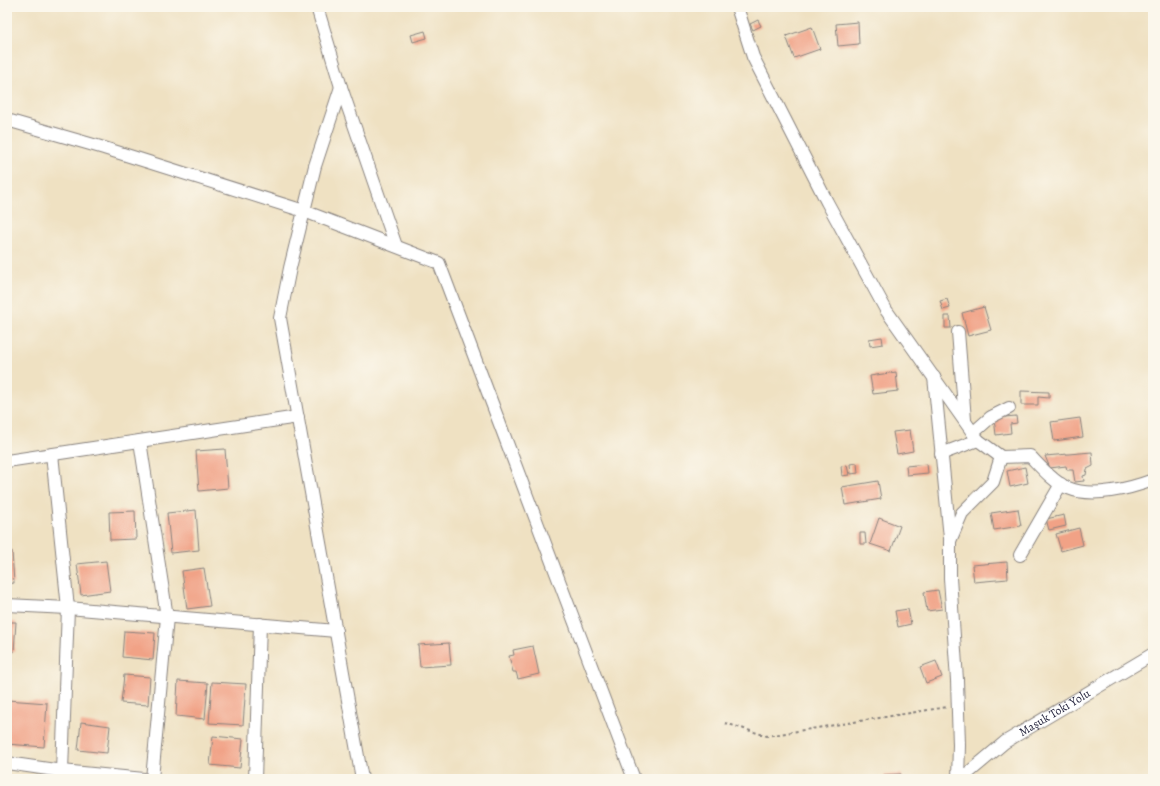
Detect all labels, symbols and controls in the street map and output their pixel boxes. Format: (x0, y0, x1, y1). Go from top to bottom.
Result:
street label: Maşuk Toki Yolu (1016, 685, 1093, 740)

